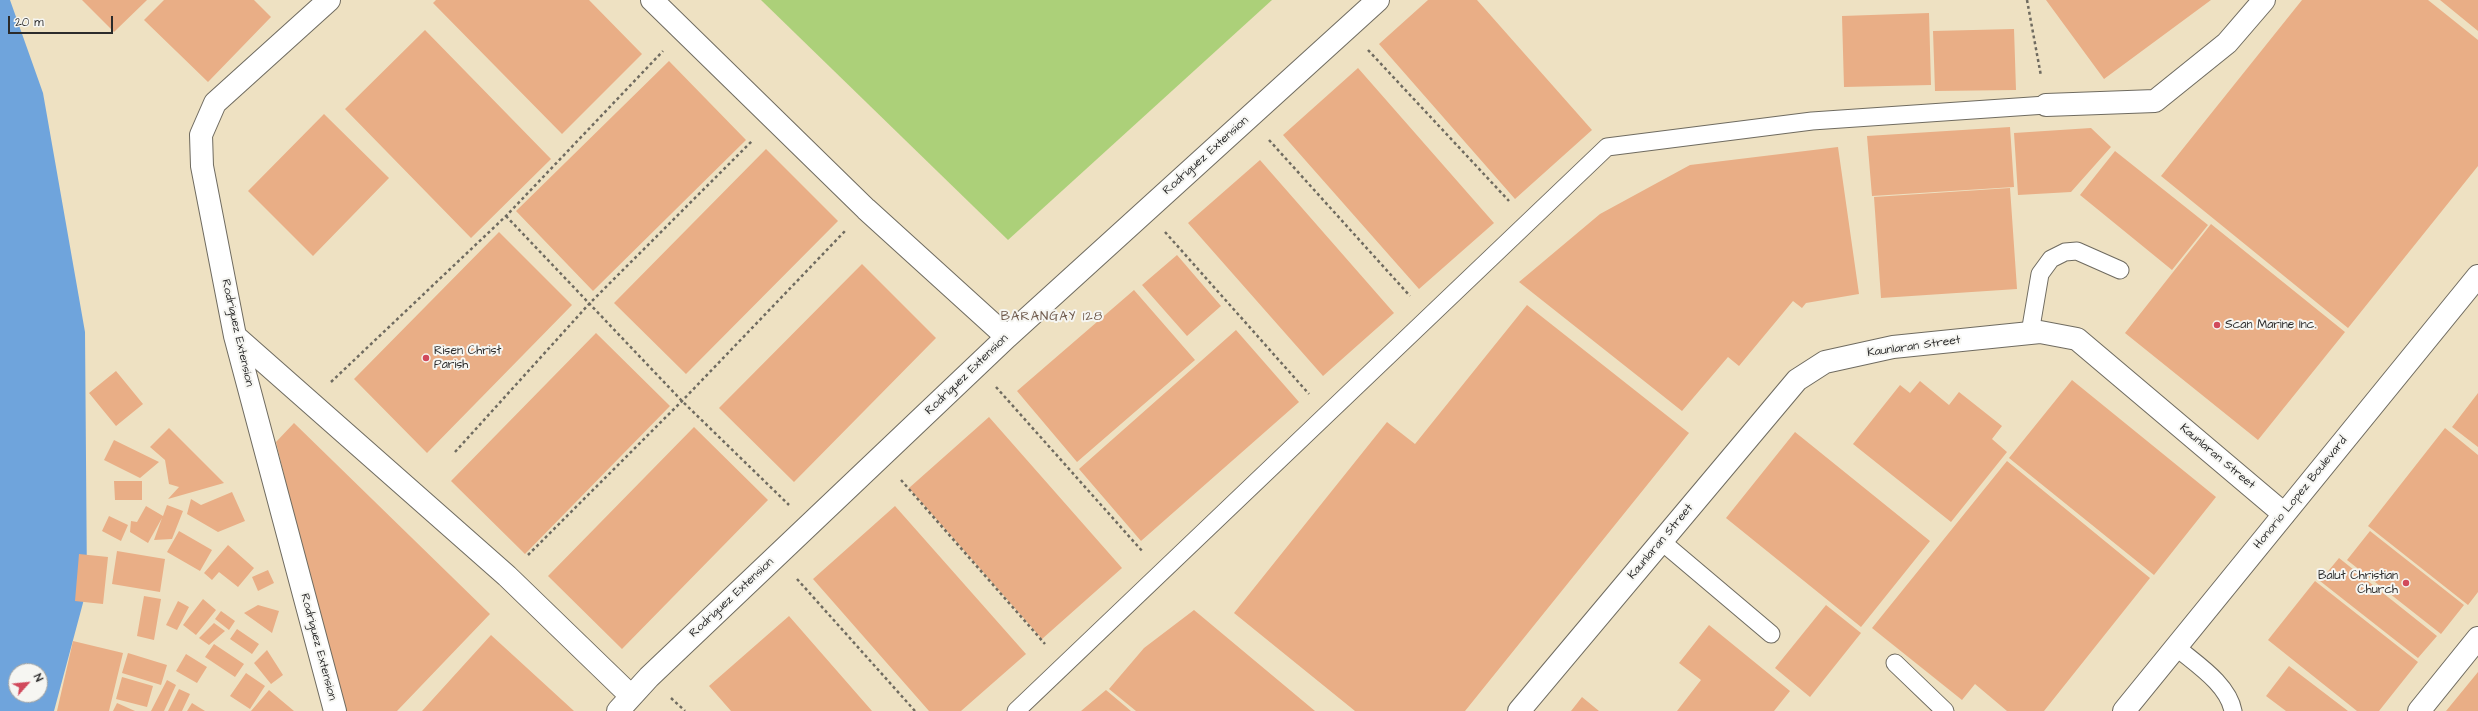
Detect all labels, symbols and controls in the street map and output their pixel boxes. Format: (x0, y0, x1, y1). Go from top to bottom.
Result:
scale bar (10, 8, 115, 34)
text: 20 m (15, 14, 44, 31)
street label: Rodriguez Extension (1160, 114, 1252, 198)
street label: Rodriguez Extension (218, 278, 256, 388)
district label: BARANGAY 128 (1001, 309, 1103, 325)
place label: Scan Marine Inc. (2225, 318, 2316, 332)
marker: Scan Marine Inc. (2212, 320, 2222, 330)
street label: Rodriguez Extension (922, 332, 1012, 418)
street label: Kaunlaran Street (1866, 333, 1962, 361)
place label: Risen Christ Parish (434, 344, 501, 372)
marker: Risen Christ Parish (421, 353, 431, 363)
street label: Kaunlaran Street (2176, 421, 2258, 493)
street label: Honorio Lopez Boulevard (2251, 434, 2351, 552)
street label: Kaunlaran Street (1625, 501, 1697, 583)
street label: Rodriguez Extension (687, 555, 777, 641)
place label: Balut Christian Church (2318, 569, 2398, 597)
marker: Balut Christian Church (2401, 578, 2411, 588)
street label: Rodriguez Extension (297, 592, 339, 702)
north arrow (8, 663, 48, 703)
text: N (30, 671, 46, 684)

